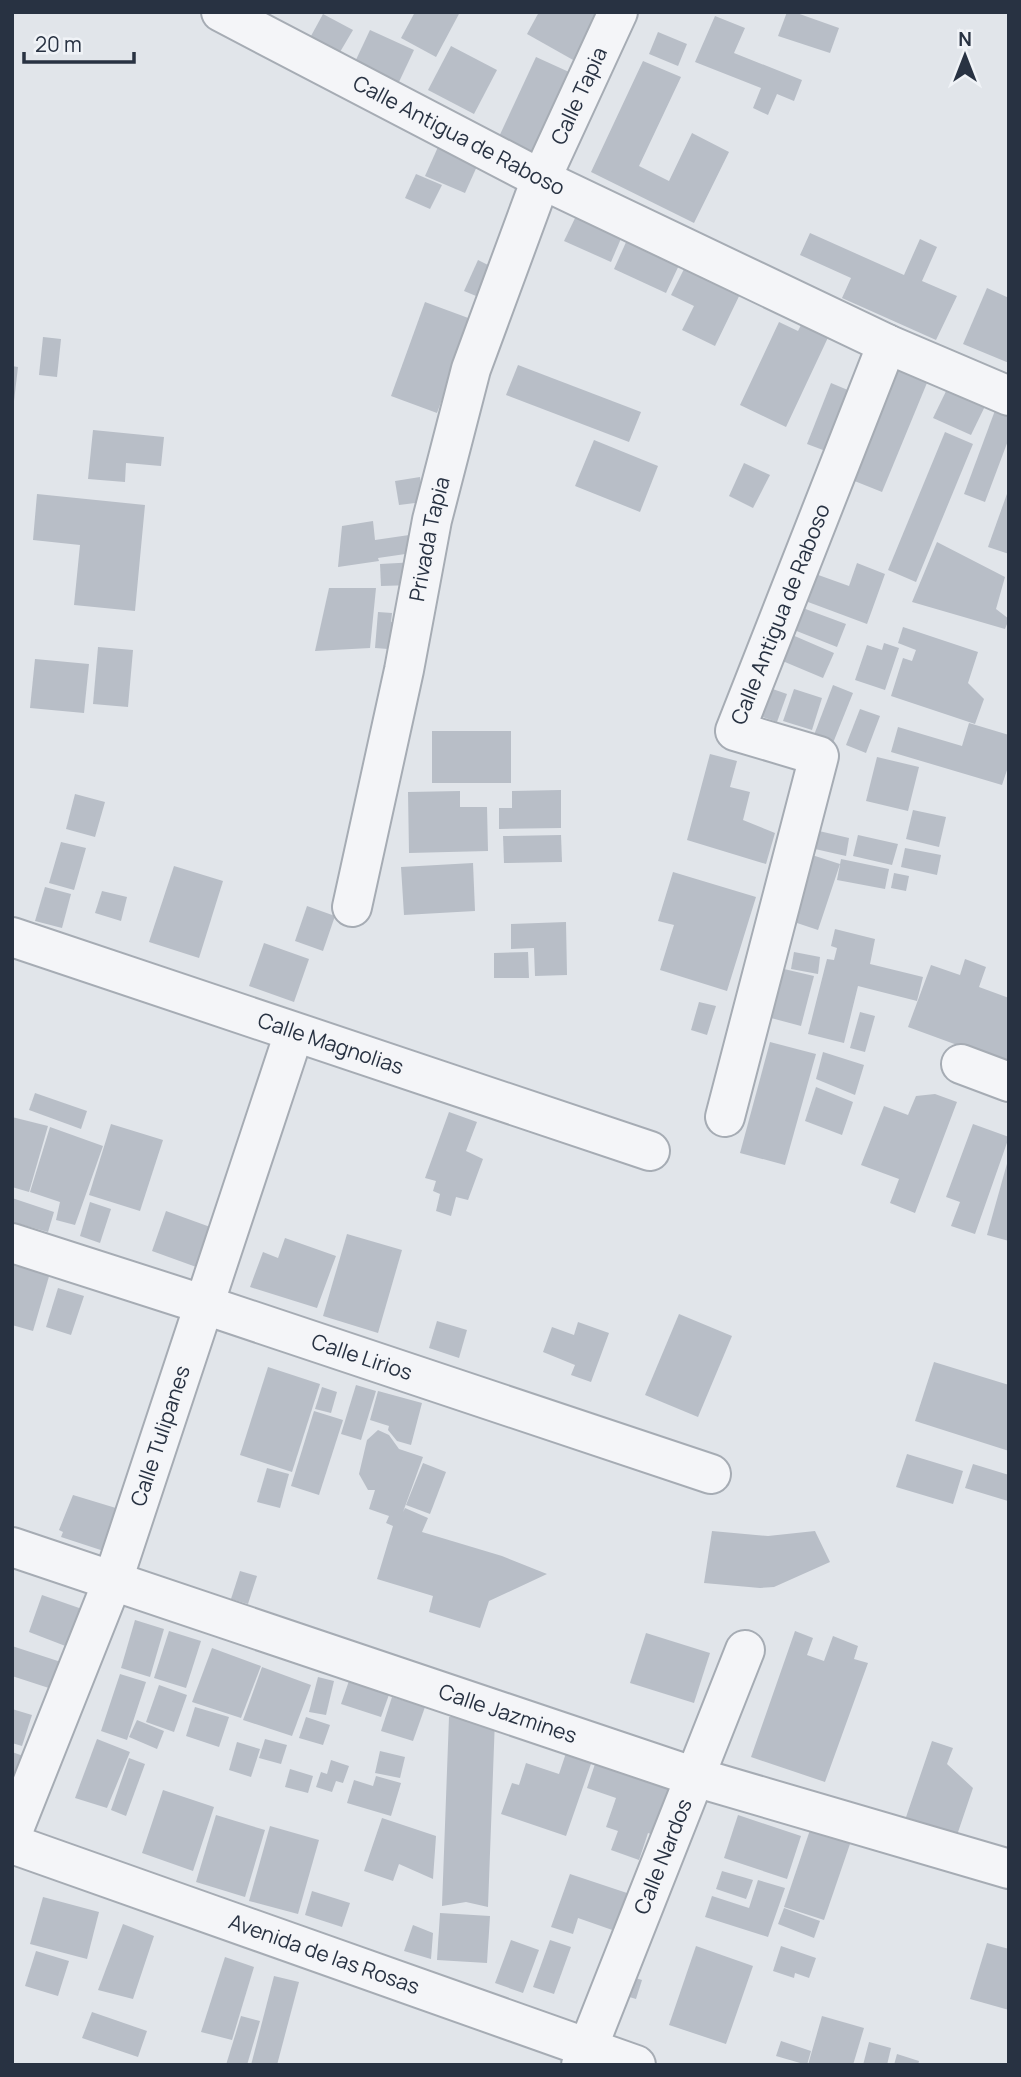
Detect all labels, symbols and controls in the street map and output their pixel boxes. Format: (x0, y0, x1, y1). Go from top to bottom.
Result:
scale bar (24, 21, 135, 65)
north arrow (930, 21, 1000, 91)
text: N (958, 26, 972, 52)
text: 20 m (35, 30, 82, 58)
street label: Calle Tapia (544, 42, 613, 149)
street label: Calle Antigua de Raboso (348, 68, 570, 201)
street label: Privada Tapia (402, 473, 456, 604)
street label: Calle Antigua de Raboso (724, 500, 836, 728)
street label: Calle Magnolias (254, 1005, 407, 1080)
street label: Calle Lirios (308, 1327, 416, 1386)
street label: Calle Tulipanes (123, 1362, 196, 1510)
street label: Calle Jazmines (435, 1677, 581, 1749)
street label: Calle Nardos (627, 1794, 698, 1918)
street label: Avenida de las Rosas (225, 1907, 424, 2000)

